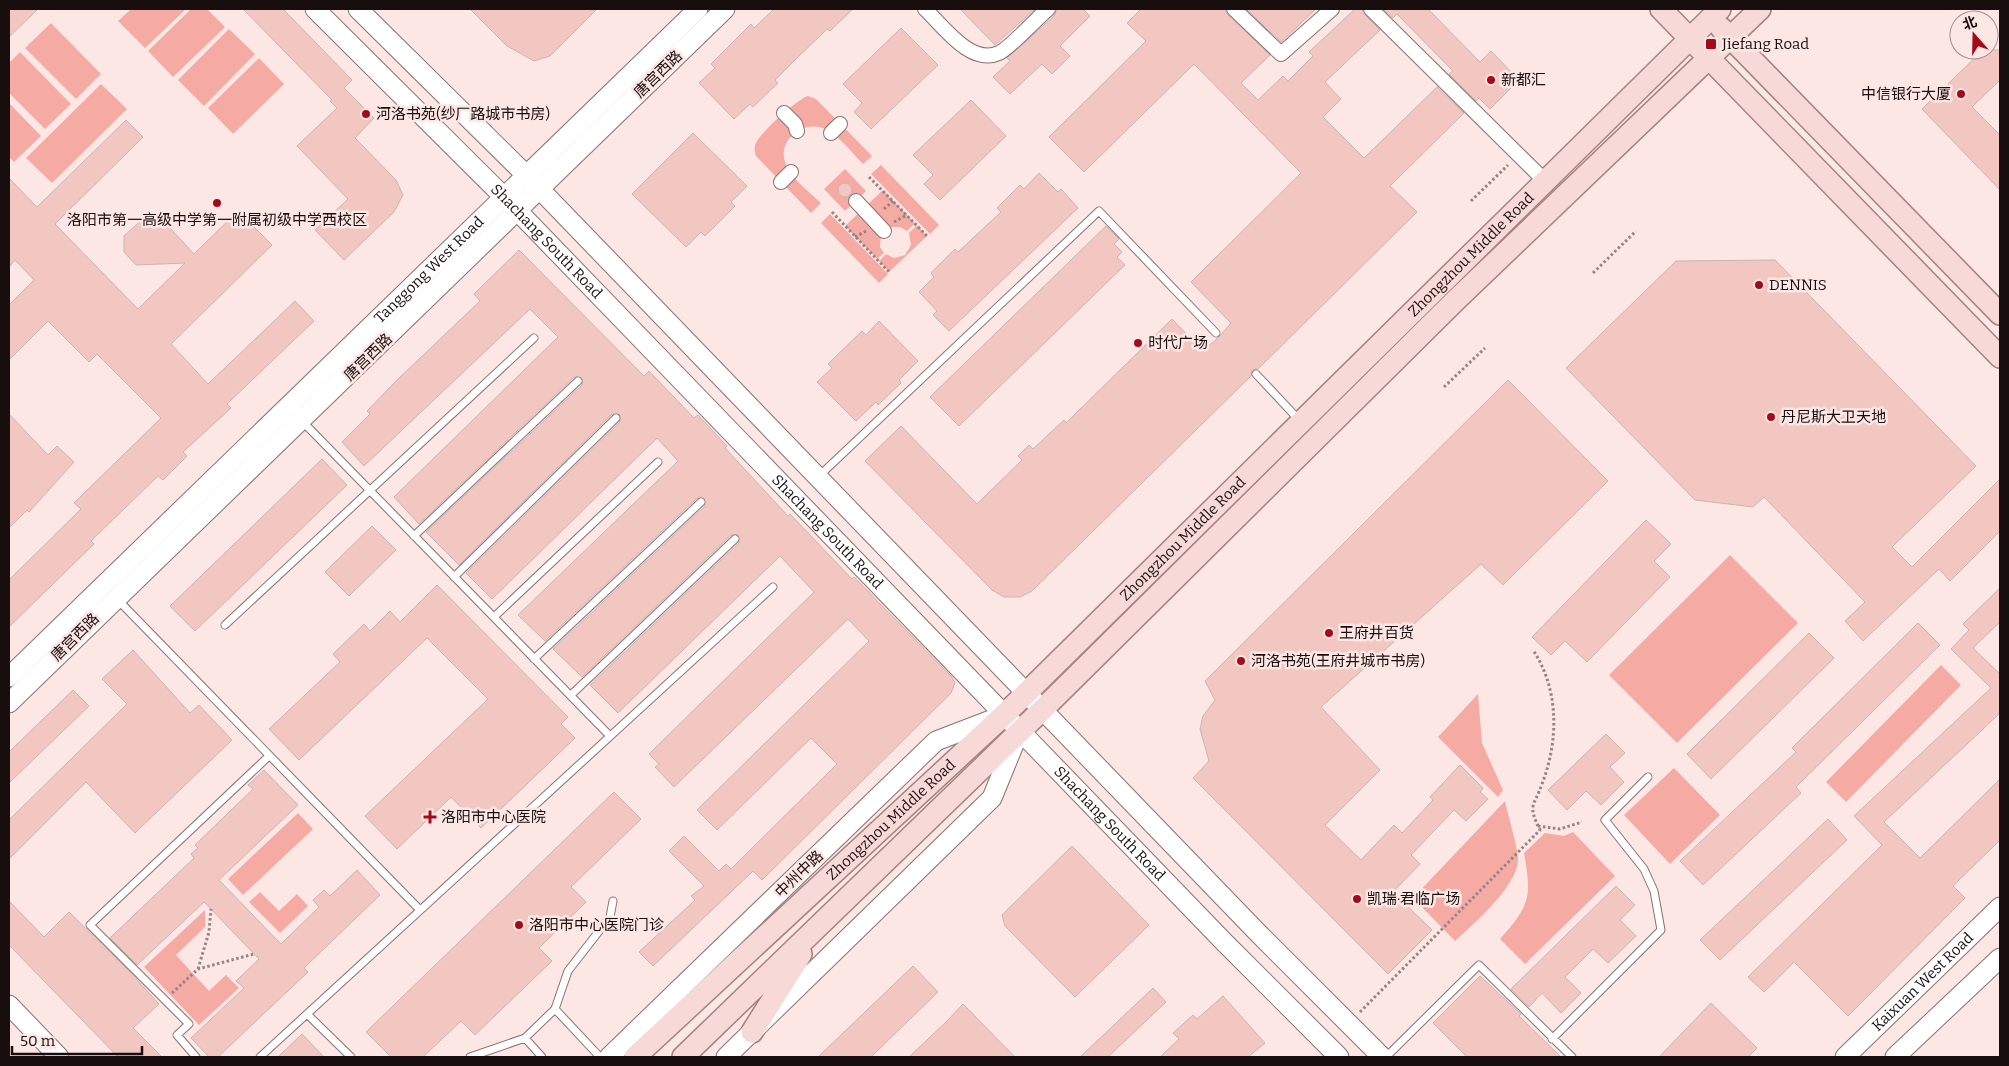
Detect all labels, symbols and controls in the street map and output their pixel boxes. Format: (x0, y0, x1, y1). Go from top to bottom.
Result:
north arrow (1949, 10, 1999, 60)
text: 北 (1960, 13, 1979, 34)
place label: Jiefang Road (1721, 35, 1809, 53)
marker: Jiefang Road (1704, 37, 1718, 51)
street label: 唐宫西路 (630, 47, 686, 101)
place label: 新都汇 (1501, 71, 1546, 89)
marker: 新都汇 (1485, 74, 1497, 86)
place label: 中信银行大厦 (1861, 85, 1951, 103)
marker: 中信银行大厦 (1955, 88, 1967, 100)
place label: 河洛书苑(纱厂路城市书房) (376, 105, 550, 123)
marker: 河洛书苑(纱厂路城市书房) (360, 108, 372, 120)
street label: Shachang South Road (487, 180, 606, 302)
street label: Zhongzhou Middle Road (1404, 189, 1538, 320)
marker: 洛阳市第一高级中学第一附属初级中学西校区 (211, 197, 223, 209)
place label: 洛阳市第一高级中学第一附属初级中学西校区 (67, 211, 367, 229)
street label: Tanggong West Road (371, 213, 488, 327)
place label: DENNIS (1769, 276, 1827, 294)
marker: DENNIS (1753, 279, 1765, 291)
street label: 唐宫西路 (340, 330, 396, 384)
place label: 时代广场 (1148, 334, 1208, 352)
marker: 时代广场 (1132, 337, 1144, 349)
place label: 丹尼斯大卫天地 (1781, 408, 1886, 426)
marker: 丹尼斯大卫天地 (1765, 411, 1777, 423)
street label: Shachang South Road (768, 471, 887, 593)
street label: Zhongzhou Middle Road (1116, 473, 1249, 605)
street label: 唐宫西路 (47, 609, 103, 665)
place label: 王府井百货 (1339, 624, 1414, 642)
marker: 王府井百货 (1323, 627, 1335, 639)
place label: 河洛书苑(王府井城市书房) (1251, 652, 1425, 670)
marker: 河洛书苑(王府井城市书房) (1235, 655, 1247, 667)
street label: Zhongzhou Middle Road (823, 756, 959, 884)
street label: Shachang South Road (1050, 763, 1169, 885)
place label: 洛阳市中心医院 (441, 808, 546, 826)
marker: 洛阳市中心医院 (423, 810, 437, 824)
street label: 中州中路 (771, 847, 827, 901)
place label: 凯瑞·君临广场 (1367, 890, 1460, 908)
marker: 凯瑞·君临广场 (1351, 893, 1363, 905)
place label: 洛阳市中心医院门诊 (529, 916, 664, 934)
marker: 洛阳市中心医院门诊 (513, 919, 525, 931)
street label: Kaixuan West Road (1868, 929, 1977, 1035)
scale bar (12, 1024, 142, 1056)
text: 50 m (20, 1032, 56, 1050)

